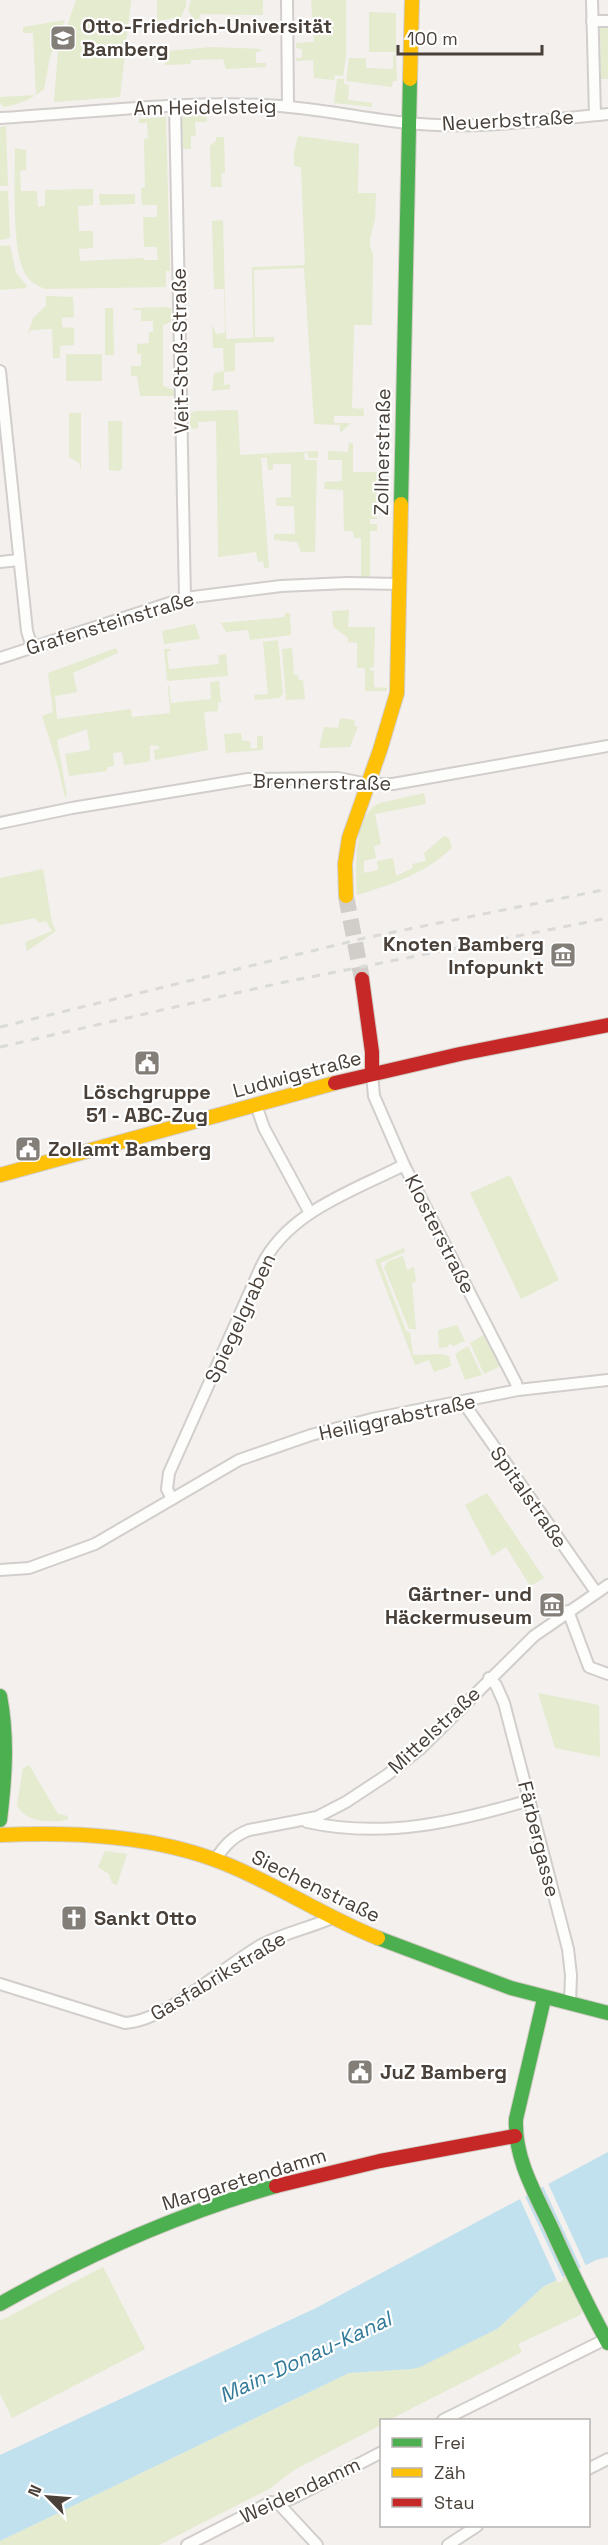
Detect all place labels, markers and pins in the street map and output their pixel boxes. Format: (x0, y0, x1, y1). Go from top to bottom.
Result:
place label: Otto-Friedrich-Universität Bamberg (82, 13, 332, 62)
school or university icon: Otto-Friedrich-Universität Bamberg (48, 23, 78, 53)
place label: Knoten Bamberg Infopunkt (383, 931, 544, 980)
museum icon: Knoten Bamberg Infopunkt (548, 940, 578, 970)
public building icon: Löschgruppe 51 - ABC-Zug (132, 1048, 162, 1078)
place label: Löschgruppe 51 - ABC-Zug (83, 1079, 211, 1128)
public building icon: Zollamt Bamberg (13, 1134, 43, 1164)
place label: Zollamt Bamberg (48, 1136, 211, 1162)
place label: Gärtner- und Häckermuseum (385, 1581, 532, 1630)
museum icon: Gärtner- und Häckermuseum (537, 1590, 567, 1620)
church icon: Sankt Otto (59, 1903, 89, 1933)
place label: Sankt Otto (94, 1905, 197, 1931)
public building icon: JuZ Bamberg (345, 2057, 375, 2087)
place label: JuZ Bamberg (380, 2059, 507, 2085)

